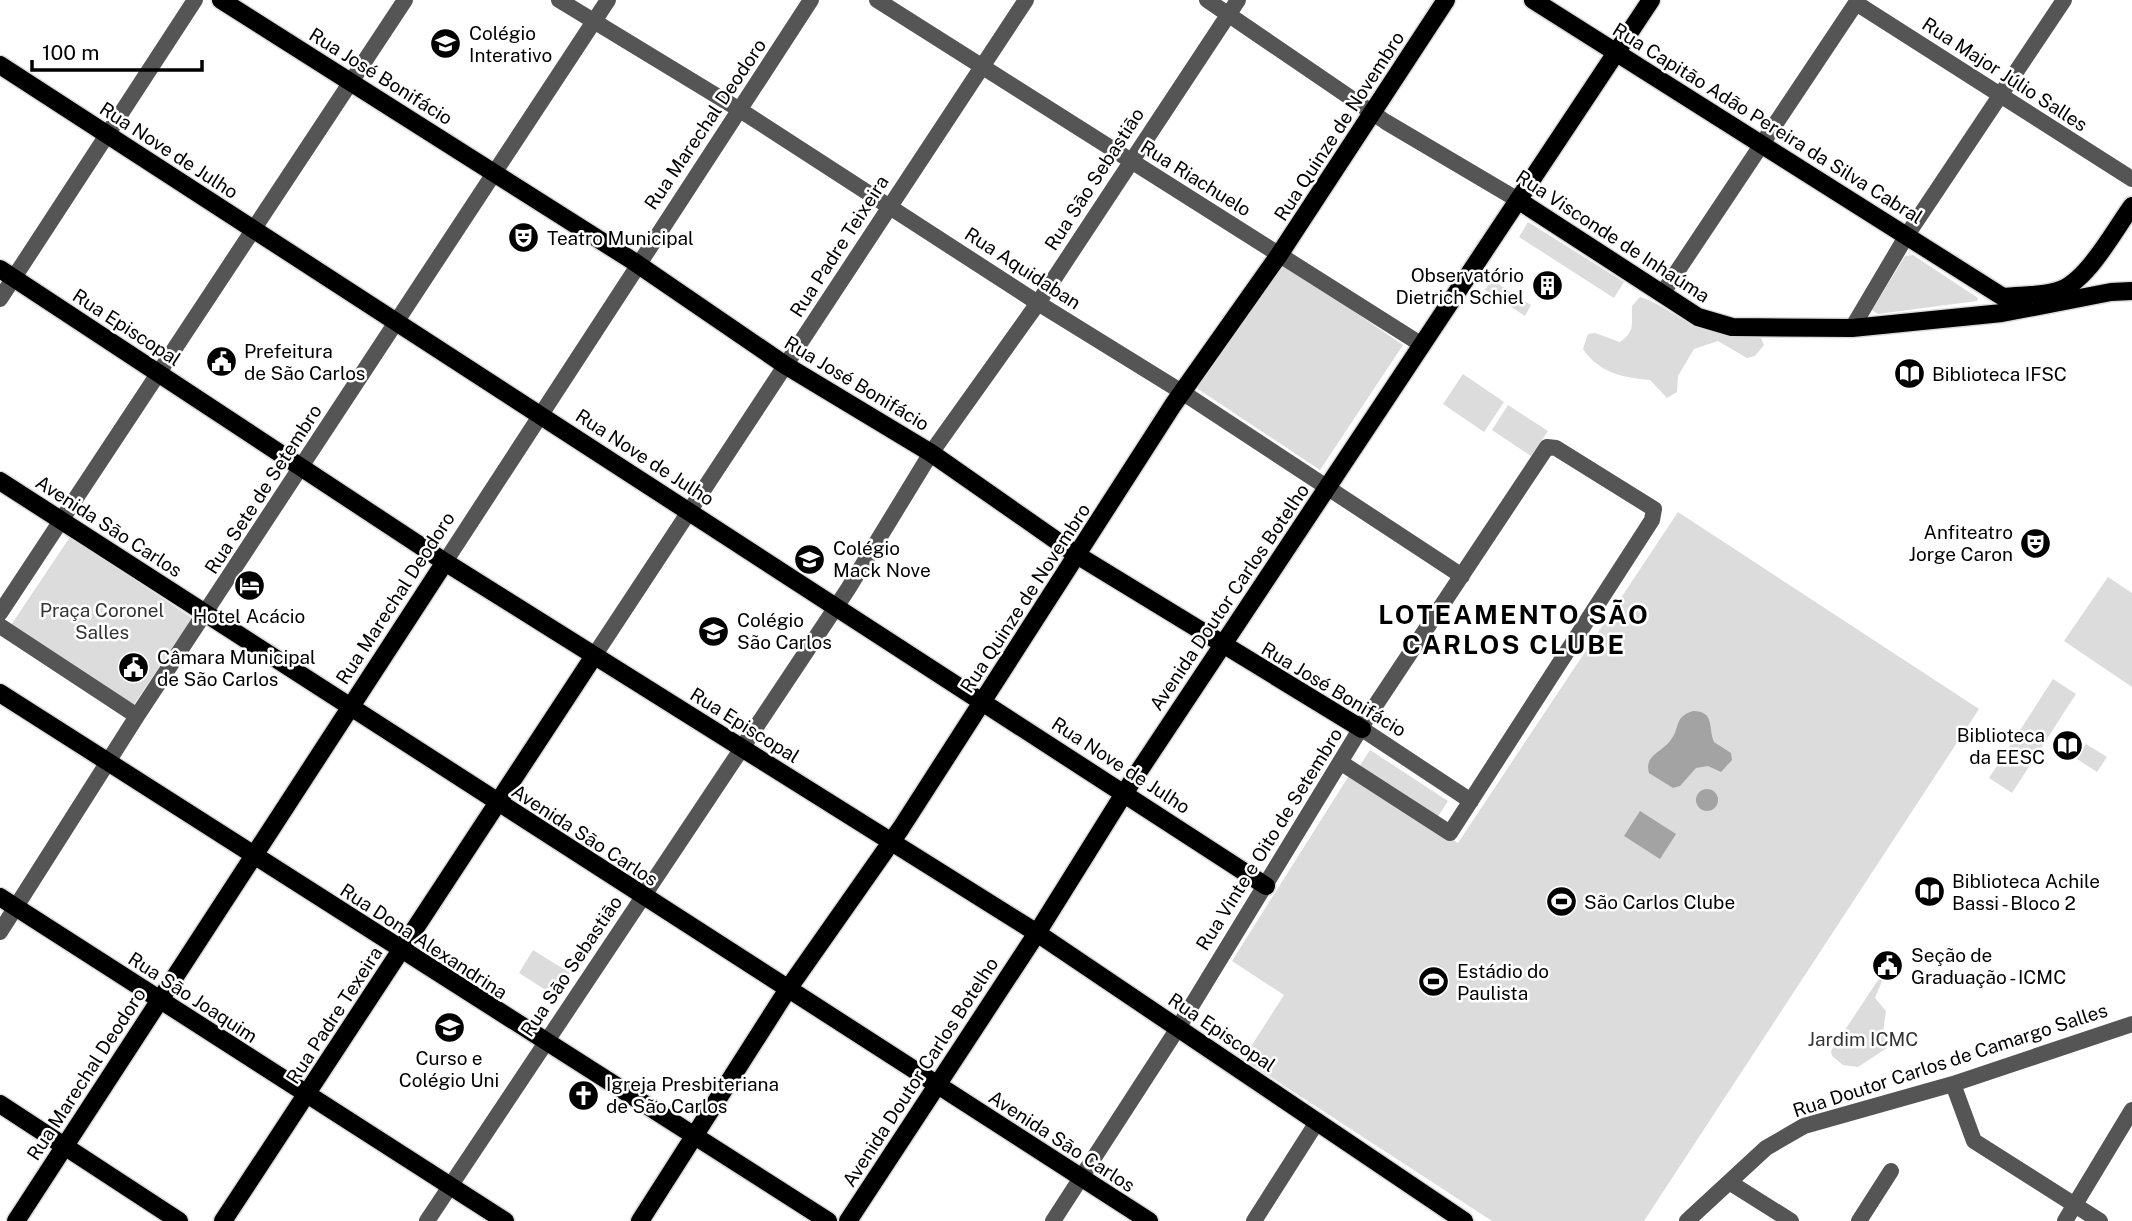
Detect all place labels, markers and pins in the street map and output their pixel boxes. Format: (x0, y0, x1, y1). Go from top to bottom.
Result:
place label: Colégio Interativo (469, 22, 552, 66)
school or university icon: Colégio Interativo (429, 27, 463, 61)
theatre icon: Teatro Municipal (507, 221, 541, 255)
place label: Teatro Municipal (547, 227, 694, 249)
place label: Observatório Dietrich Schiel (1395, 264, 1524, 308)
building icon: Observatório Dietrich Schiel (1530, 269, 1564, 303)
place label: Prefeitura de São Carlos (244, 340, 365, 384)
public building icon: Prefeitura de São Carlos (204, 345, 238, 379)
library icon: Biblioteca IFSC (1892, 357, 1926, 391)
place label: Biblioteca IFSC (1932, 363, 2067, 385)
place label: Anfiteatro Jorge Caron (1909, 521, 2013, 565)
theatre icon: Anfiteatro Jorge Caron (2019, 526, 2053, 560)
place label: Colégio Mack Nove (833, 537, 931, 581)
school or university icon: Colégio Mack Nove (793, 542, 827, 576)
hotel icon: Hotel Acácio (232, 568, 266, 602)
place label: Hotel Acácio (193, 605, 305, 627)
place label: Colégio São Carlos (737, 609, 832, 653)
school or university icon: Colégio São Carlos (697, 614, 731, 648)
place label: Câmara Municipal de São Carlos (157, 646, 316, 690)
public building icon: Câmara Municipal de São Carlos (117, 651, 151, 685)
place label: Biblioteca da EESC (1957, 724, 2045, 768)
library icon: Biblioteca da EESC (2051, 729, 2085, 763)
place label: Biblioteca Achile Bassi - Bloco 2 (1952, 870, 2100, 914)
library icon: Biblioteca Achile Bassi - Bloco 2 (1912, 875, 1946, 909)
sports icon: São Carlos Clube (1544, 885, 1578, 919)
place label: São Carlos Clube (1584, 891, 1735, 913)
place label: Seção de Graduação - ICMC (1911, 944, 2066, 988)
public building icon: Seção de Graduação - ICMC (1871, 949, 1905, 983)
place label: Estádio do Paulista (1457, 960, 1549, 1004)
sports icon: Estádio do Paulista (1417, 965, 1451, 999)
school or university icon: Curso e Colégio Uni (432, 1010, 466, 1044)
place label: Curso e Colégio Uni (399, 1047, 499, 1091)
place label: Igreja Presbiteriana de São Carlos (606, 1073, 779, 1117)
church icon: Igreja Presbiteriana de São Carlos (566, 1078, 600, 1112)

